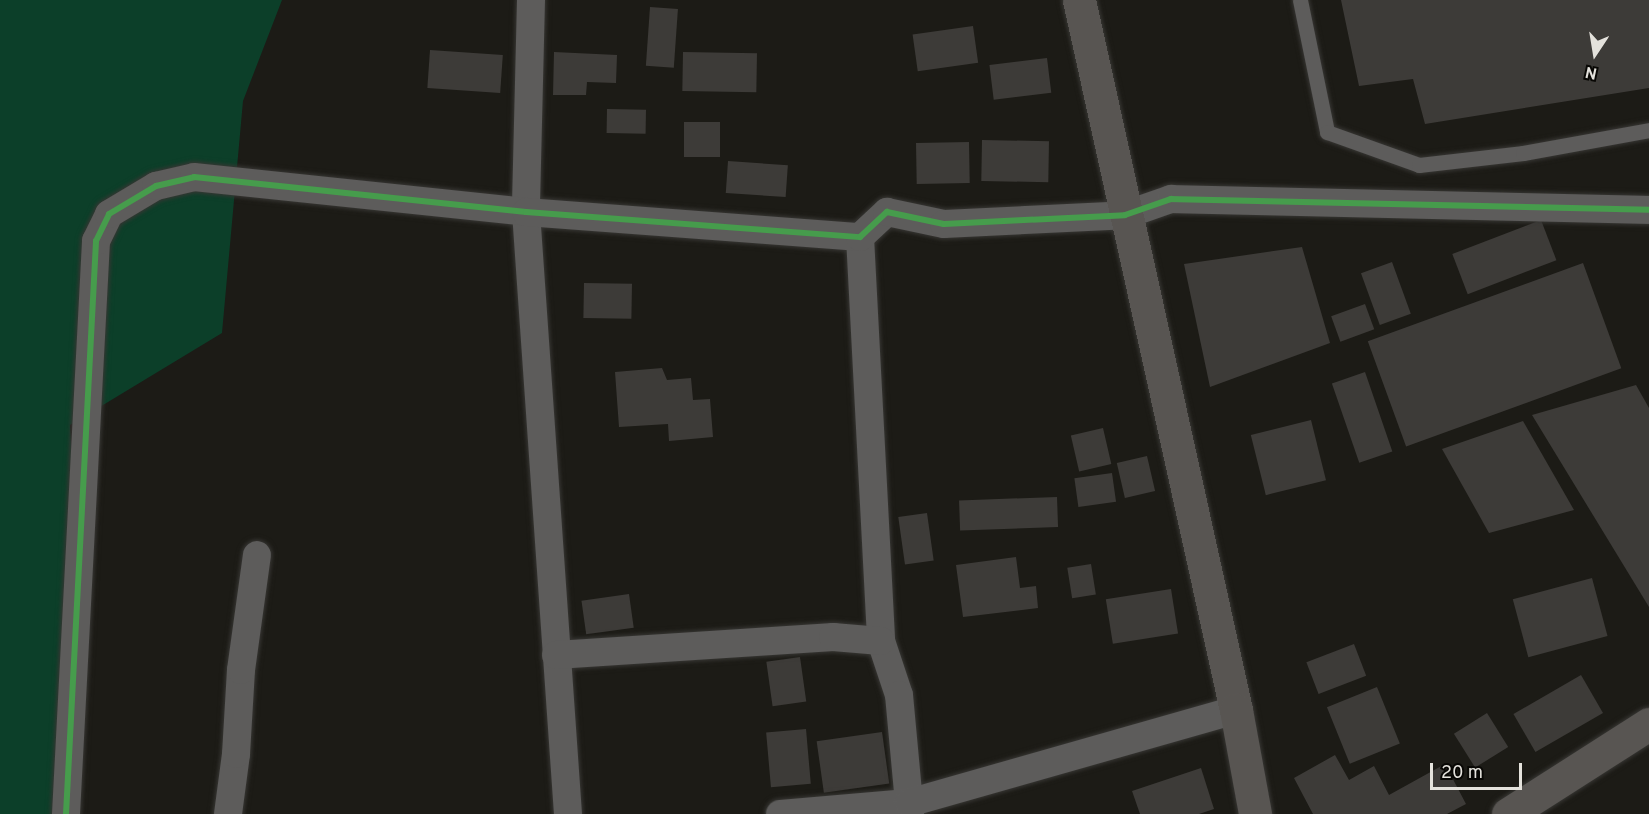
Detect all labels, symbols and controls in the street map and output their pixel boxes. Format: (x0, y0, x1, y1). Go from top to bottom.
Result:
north arrow (1565, 24, 1625, 84)
text: N (1584, 61, 1599, 83)
scale bar (1433, 751, 1524, 789)
text: 20 m (1441, 762, 1483, 785)

